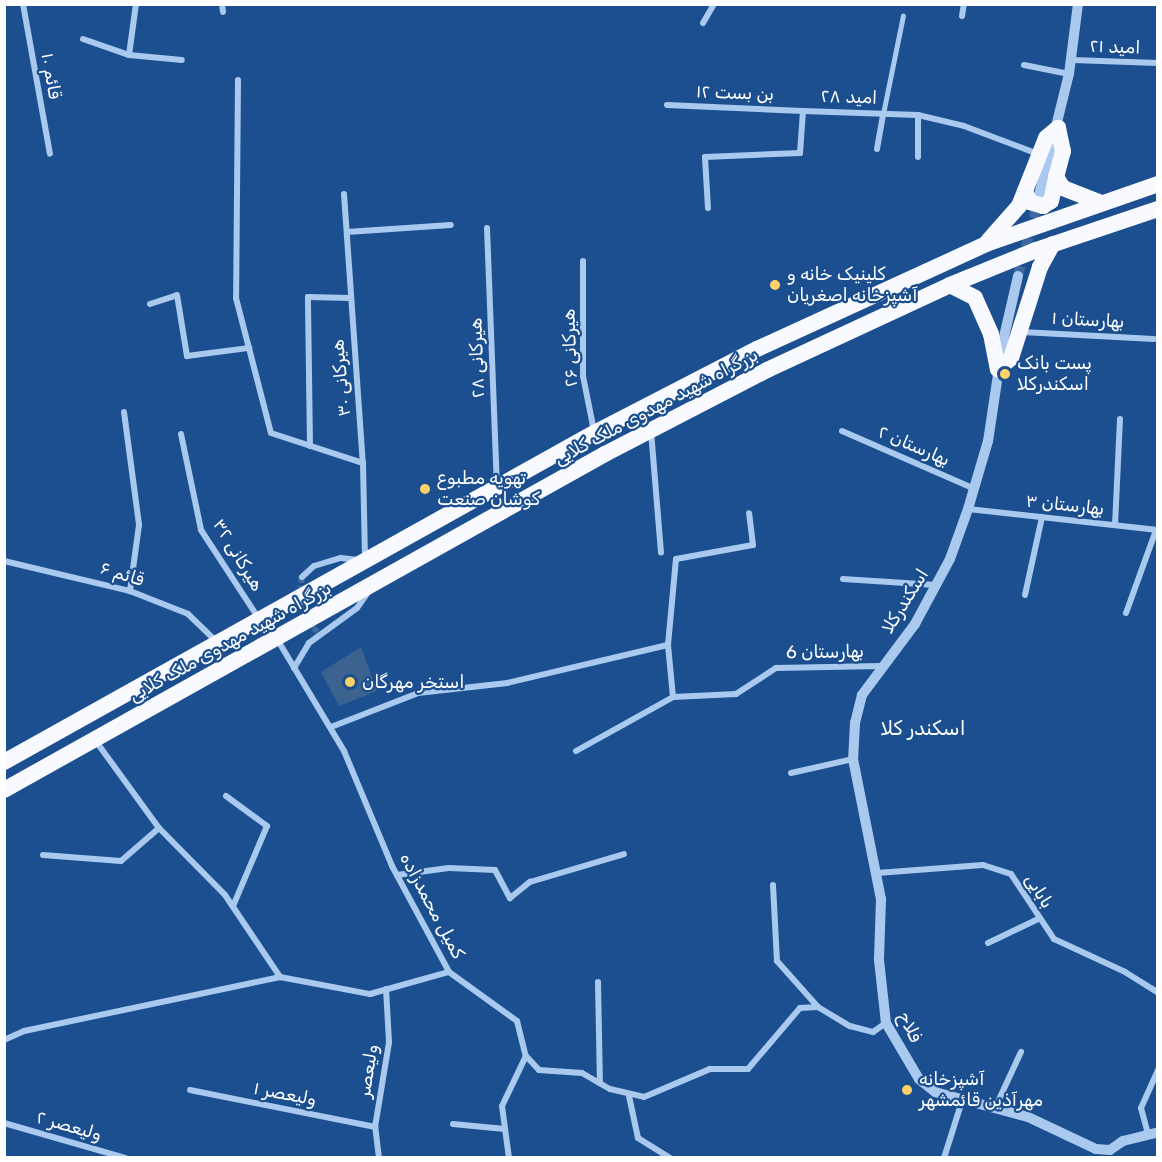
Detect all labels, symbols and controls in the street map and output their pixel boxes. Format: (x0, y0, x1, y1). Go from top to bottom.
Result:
street label: امید ۲۱ (1089, 35, 1141, 59)
street label: قائم ۱۰ (36, 51, 66, 101)
street label: بن بست ۱۲ (696, 81, 774, 105)
street label: امید ۲۸ (820, 85, 878, 109)
place label: کلینیک خانه و آشپزخانه اصغریان (787, 264, 917, 306)
marker: کلینیک خانه و آشپزخانه اصغریان (768, 278, 782, 292)
street label: بهارستان ۱ (1051, 307, 1125, 333)
street label: هیرکانی ۲۶ (558, 308, 582, 388)
street label: هیرکانی ۲۸ (465, 318, 489, 398)
street label: هیرکانی ۳۰ (327, 338, 355, 418)
street label: بزرگراه شهید مهدوی ملک کلایی (550, 344, 762, 470)
place label: پست بانک اسکندرکلا (1017, 353, 1092, 395)
marker: پست بانک اسکندرکلا (998, 367, 1012, 381)
street label: بهارستان ۲ (875, 421, 953, 471)
place label: تهویه مطبوع کوشان صنعت (437, 468, 540, 510)
marker: تهویه مطبوع کوشان صنعت (418, 482, 432, 496)
street label: بهارستان ۳ (1025, 490, 1105, 520)
street label: هیرکانی ۳۲ (208, 515, 268, 595)
street label: قائم ۶ (97, 557, 147, 591)
street label: اسکندرکلا (877, 565, 933, 637)
street label: بزرگراه شهید مهدوی ملک کلایی (125, 577, 335, 707)
street label: بهارستان 6 (786, 641, 864, 663)
place label: استخر مهرگان (362, 671, 464, 693)
marker: استخر مهرگان (343, 675, 357, 689)
district label: اسکندر کلا (881, 716, 965, 740)
street label: کمیل محمدزاده (395, 849, 469, 963)
street label: بابایی (1020, 870, 1058, 912)
street label: فلاح (894, 1008, 926, 1046)
street label: ولیعصر (353, 1043, 383, 1099)
place label: آشپزخانه مهرآذین قائمشهر (919, 1069, 1043, 1112)
street label: ولیعصر ۱ (252, 1077, 318, 1111)
marker: آشپزخانه مهرآذین قائمشهر (900, 1083, 914, 1097)
street label: ولیعصر ۲ (34, 1106, 104, 1146)

